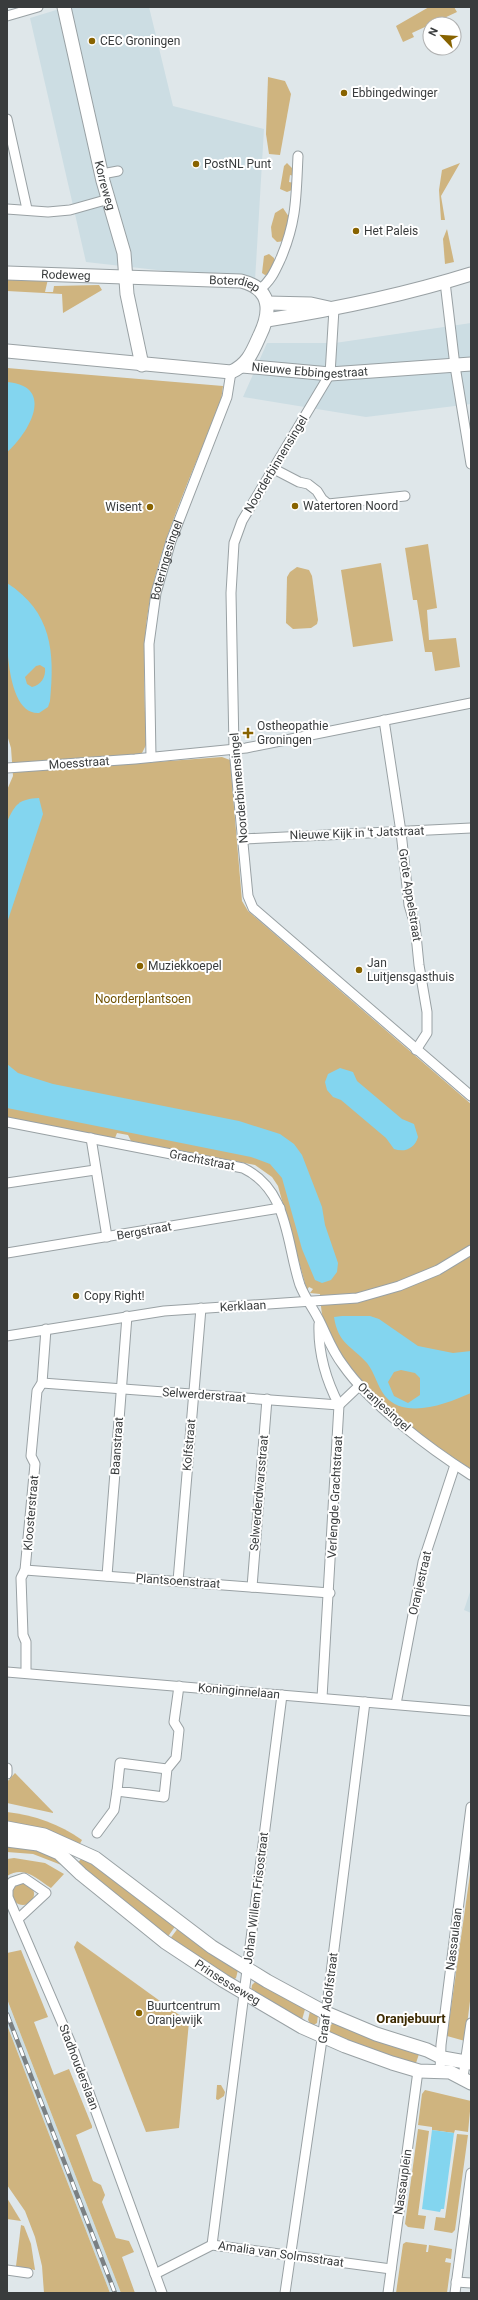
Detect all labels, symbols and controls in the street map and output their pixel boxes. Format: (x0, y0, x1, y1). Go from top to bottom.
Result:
north arrow (422, 16, 462, 56)
text: N (426, 26, 441, 38)
place label: CEC Groningen (100, 34, 180, 48)
marker: CEC Groningen (87, 36, 97, 46)
place label: Ebbingedwinger (352, 86, 437, 100)
marker: Ebbingedwinger (339, 88, 349, 98)
place label: PostNL Punt (204, 157, 271, 171)
street label: Korreweg (92, 159, 118, 212)
marker: PostNL Punt (191, 159, 201, 169)
place label: Het Paleis (364, 224, 418, 238)
marker: Het Paleis (351, 226, 361, 236)
street label: Rodeweg (41, 267, 91, 283)
street label: Boterdiep (209, 273, 263, 295)
street label: Nieuwe Ebbingestraat (251, 360, 369, 381)
street label: Noorderbinnensingel (241, 413, 311, 515)
place label: Watertoren Noord (303, 499, 398, 513)
place label: Wisent (105, 500, 142, 514)
marker: Watertoren Noord (290, 501, 300, 511)
marker: Wisent (145, 502, 155, 512)
street label: Boteringesingel (148, 518, 185, 601)
place label: Ostheopathie Groningen (257, 719, 328, 747)
marker: Ostheopathie Groningen (242, 727, 254, 739)
street label: Noorderbinnensingel (227, 732, 251, 844)
street label: Moesstraat (48, 754, 110, 772)
street label: Nieuwe Kijk in 't Jatstraat (289, 824, 425, 842)
street label: Grote Appelstraat (396, 848, 424, 942)
place label: Jan Luitjensgasthuis (367, 956, 454, 984)
place label: Muziekkoepel (148, 959, 222, 973)
marker: Muziekkoepel (135, 961, 145, 971)
marker: Jan Luitjensgasthuis (354, 965, 364, 975)
park label: Noorderplantsoen (95, 992, 191, 1006)
street label: Grachtstraat (168, 1147, 236, 1173)
street label: Bergstraat (115, 1219, 173, 1243)
place label: Copy Right! (84, 1289, 145, 1303)
marker: Copy Right! (71, 1291, 81, 1301)
street label: Kerklaan (219, 1298, 267, 1314)
street label: Oranjesingel (355, 1380, 413, 1434)
street label: Selwerderstraat (162, 1385, 246, 1405)
street label: Baanstraat (108, 1416, 126, 1475)
street label: Kolfstraat (180, 1418, 198, 1472)
street label: Selwerderdwarsstraat (247, 1434, 271, 1552)
street label: Verlengde Grachtstraat (325, 1435, 345, 1559)
street label: Kloosterstraat (21, 1475, 41, 1551)
street label: Oranjestraat (406, 1549, 434, 1616)
street label: Plantsoenstraat (135, 1571, 221, 1591)
street label: Koninginnelaan (197, 1680, 281, 1702)
street label: Johan Willem Frisostraat (241, 1831, 271, 1965)
street label: Nassaulaan (443, 1907, 465, 1971)
street label: Graaf Adolfstraat (315, 1952, 341, 2044)
street label: Prinsesseweg (192, 1957, 263, 2008)
place label: Buurtcentrum Oranjewijk (147, 1999, 220, 2027)
marker: Buurtcentrum Oranjewijk (134, 2008, 144, 2018)
district label: Oranjebuurt (376, 2011, 446, 2026)
street label: Stadhouderslaan (56, 2022, 102, 2112)
street label: Nassauplein (391, 2148, 415, 2216)
street label: Amalia van Solmsstraat (217, 2238, 345, 2270)

